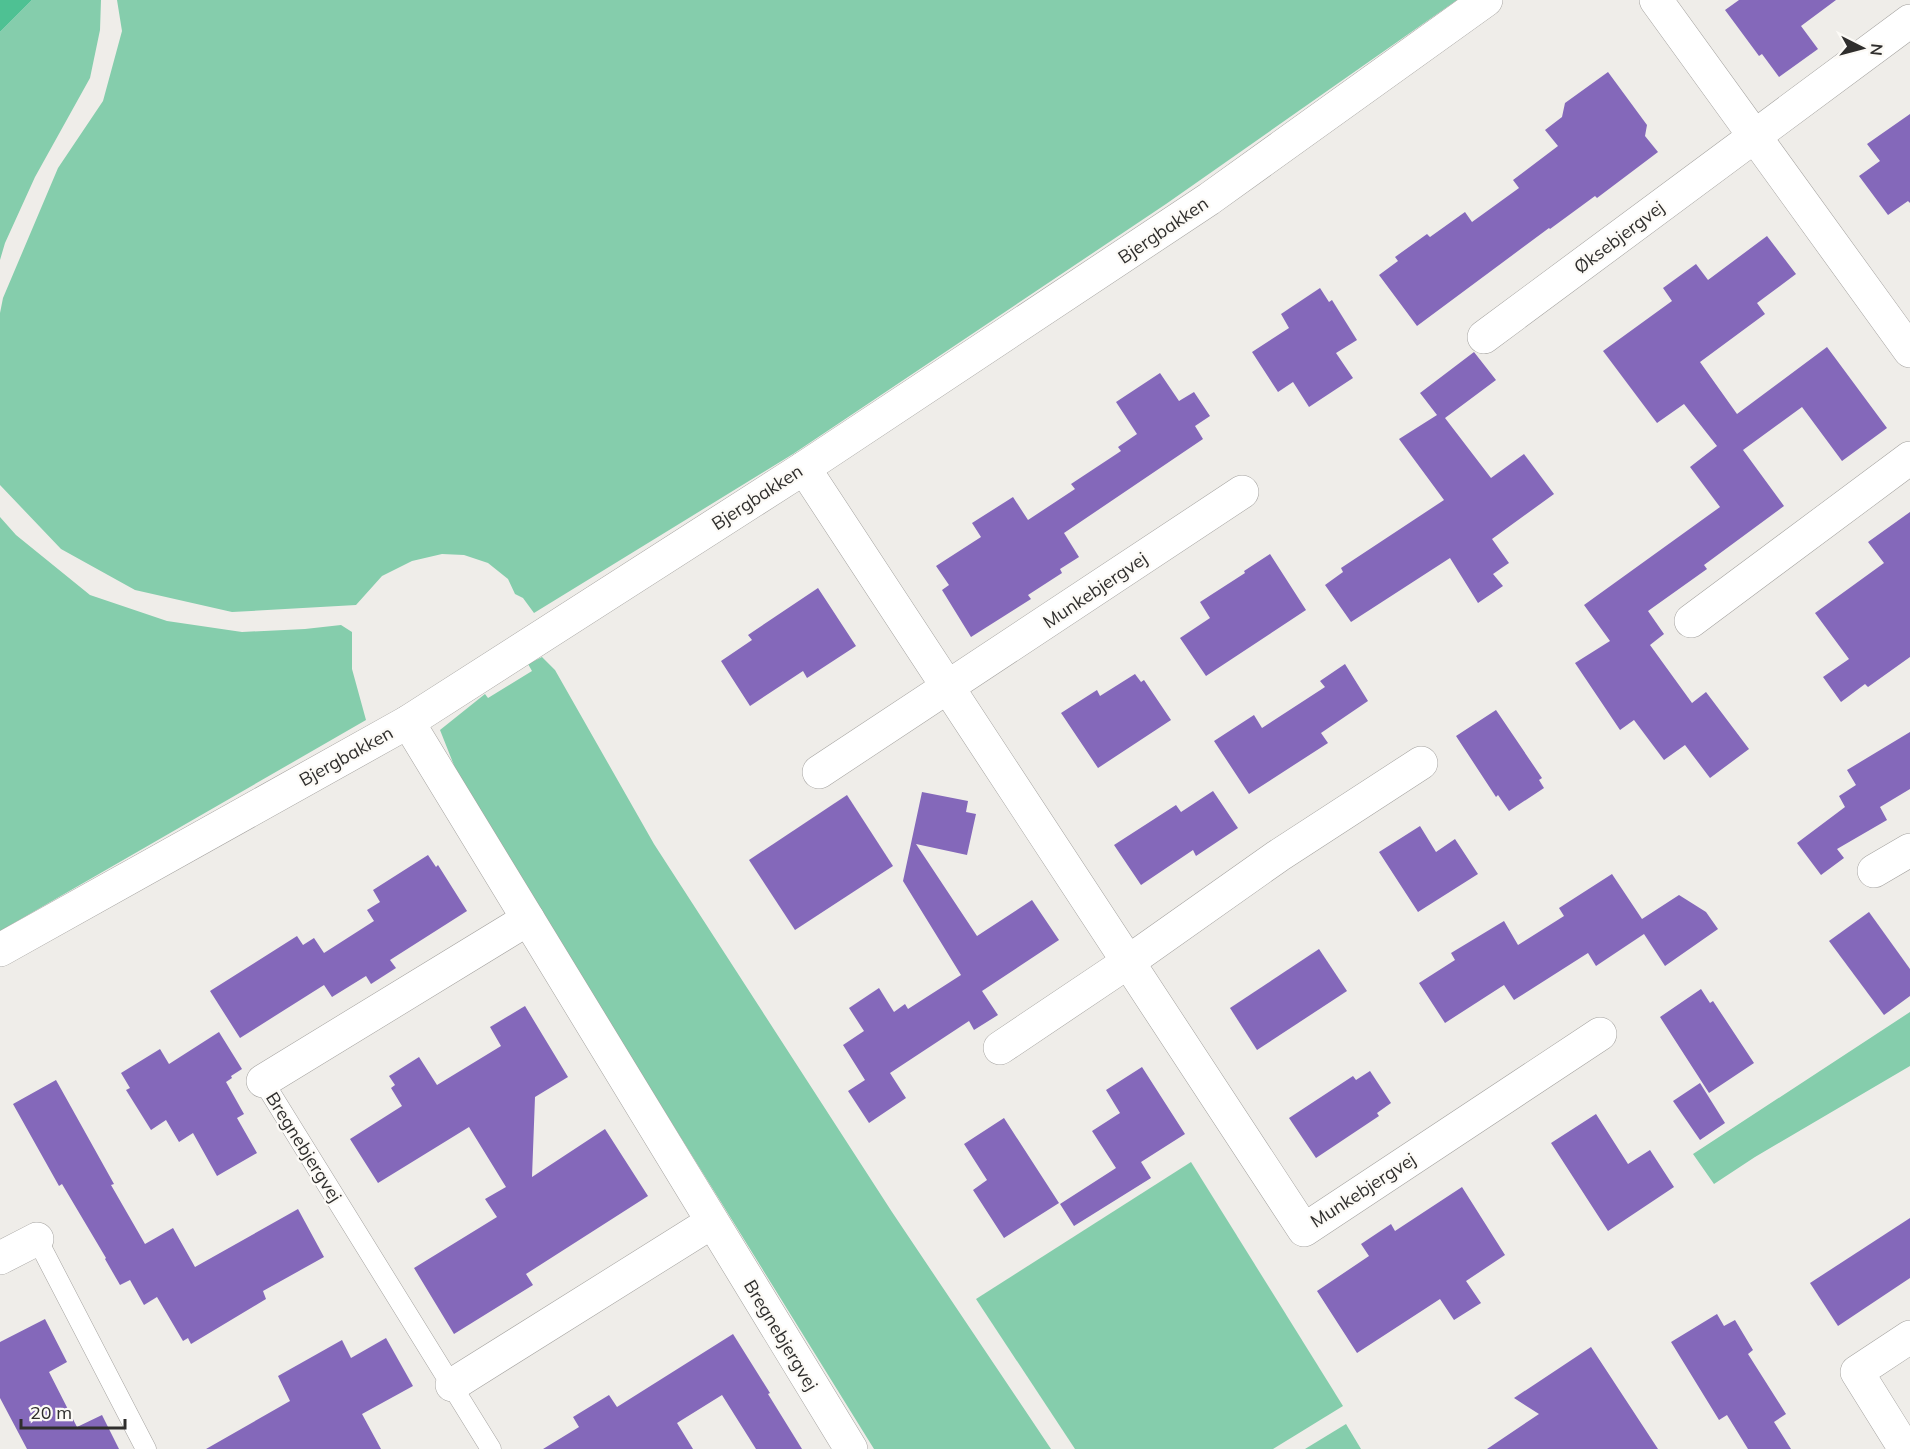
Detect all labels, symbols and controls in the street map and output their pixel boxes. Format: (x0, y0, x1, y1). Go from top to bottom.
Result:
north arrow (1832, 18, 1892, 78)
text: N (1866, 43, 1887, 57)
street label: Bjergbakken (1114, 191, 1212, 269)
street label: Øksebjergvej (1569, 196, 1669, 278)
street label: Bjergbakken (707, 459, 807, 535)
street label: Munkebjergvej (1038, 547, 1152, 633)
street label: Bjergbakken (295, 721, 397, 791)
street label: Bregnebjergvej (261, 1088, 347, 1206)
street label: Munkebjergvej (1306, 1147, 1420, 1233)
street label: Bregnebjergvej (739, 1275, 823, 1395)
scale bar (21, 1392, 124, 1430)
text: 20 m (30, 1401, 72, 1424)

